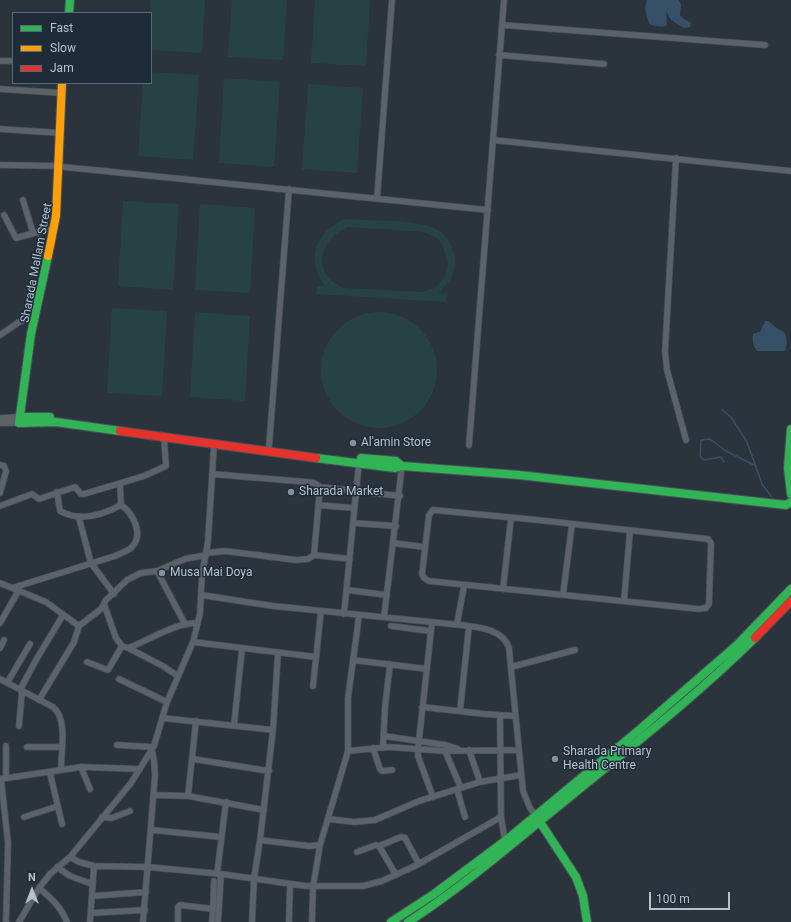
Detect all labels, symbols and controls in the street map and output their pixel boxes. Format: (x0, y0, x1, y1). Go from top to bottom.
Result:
legend (12, 12, 152, 84)
text: Fast (50, 21, 73, 35)
text: Slow (50, 41, 76, 55)
text: Jam (50, 61, 74, 75)
street label: Sharada Mallam Street (18, 202, 56, 324)
place label: Al'amin Store (361, 436, 431, 450)
marker: Al'amin Store (348, 438, 358, 448)
place label: Sharada Market (299, 485, 383, 499)
marker: Sharada Market (286, 487, 296, 497)
place label: Musa Mai Doya (170, 566, 252, 580)
marker: Musa Mai Doya (157, 568, 167, 578)
place label: Sharada Primary Health Centre (563, 745, 651, 773)
marker: Sharada Primary Health Centre (550, 754, 560, 764)
north arrow (12, 870, 52, 910)
text: N (28, 871, 36, 884)
scale bar (651, 884, 732, 910)
text: 100 m (656, 892, 690, 906)

